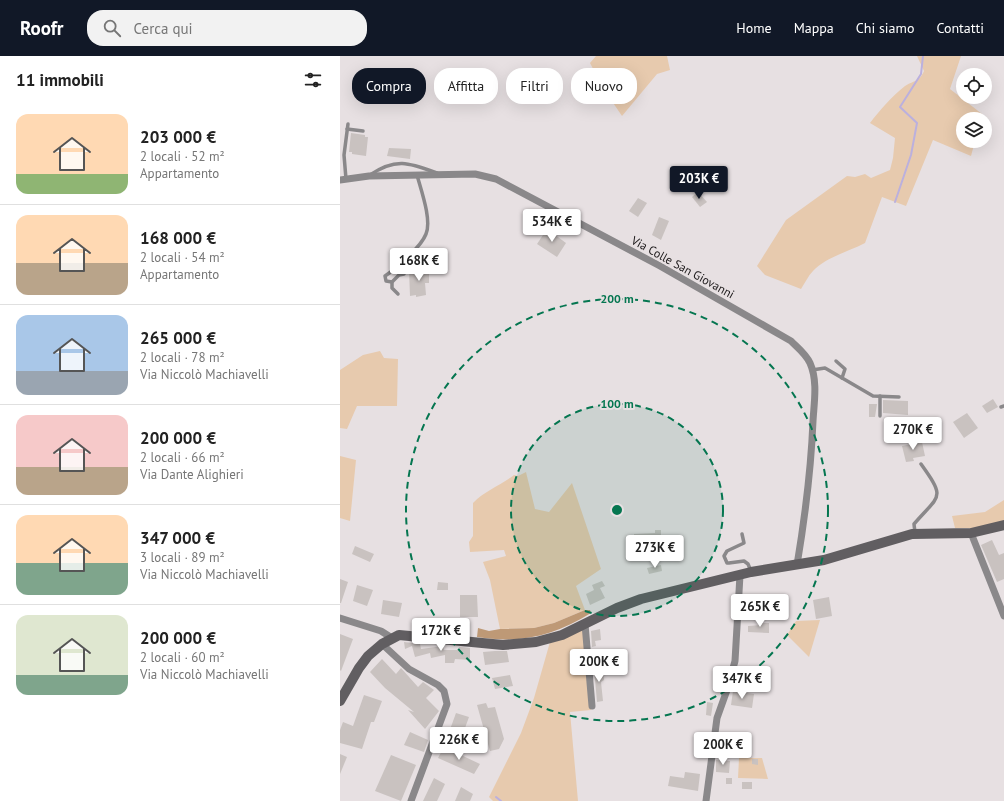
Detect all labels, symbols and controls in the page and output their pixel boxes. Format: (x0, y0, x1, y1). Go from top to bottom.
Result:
search box (87, 10, 367, 46)
text: Roofr (20, 16, 63, 40)
icon: search (101, 17, 123, 39)
text: Cerca qui (133, 19, 193, 38)
text: Home (736, 19, 772, 37)
text: Mappa (794, 19, 834, 37)
text: Chi siamo (856, 19, 914, 37)
text: Contatti (936, 19, 984, 37)
chip: Compra (352, 68, 426, 104)
chip: Affitta (434, 68, 498, 104)
chip: Filtri (506, 68, 563, 104)
chip: Nuovo (571, 68, 637, 104)
map controls (956, 68, 992, 148)
button: locate (956, 68, 992, 104)
text: 11 immobili (16, 69, 104, 91)
icon: filters (302, 69, 324, 91)
button: layers (956, 112, 992, 148)
text: 203 000 € (140, 126, 216, 148)
icon: home (48, 130, 96, 178)
text: 2 locali · 52 m² (140, 148, 225, 165)
text: Appartamento (140, 165, 219, 182)
pin: 203K € (666, 166, 732, 200)
text: 203K € (679, 170, 719, 187)
pin: 534K € (519, 209, 585, 243)
text: 534K € (532, 213, 572, 230)
text: 168 000 € (140, 227, 216, 249)
icon: home (48, 231, 96, 279)
street label: Via Colle San Giovanni (628, 232, 737, 302)
pin: 168K € (386, 248, 452, 282)
text: 2 locali · 54 m² (140, 249, 225, 266)
text: 168K € (399, 252, 439, 269)
text: Appartamento (140, 266, 219, 283)
text: 200 m (600, 291, 634, 306)
text: 265 000 € (140, 327, 216, 349)
icon: home (48, 331, 96, 379)
text: 2 locali · 78 m² (140, 349, 225, 366)
text: Via Niccolò Machiavelli (140, 366, 269, 383)
text: 100 m (600, 396, 634, 411)
pin: 270K € (880, 417, 946, 451)
text: 270K € (893, 421, 933, 438)
text: 200 000 € (140, 427, 216, 449)
icon: home (48, 431, 96, 479)
text: 2 locali · 66 m² (140, 449, 225, 466)
text: Via Dante Alighieri (140, 466, 244, 483)
centre of rings (610, 503, 624, 517)
text: 347 000 € (140, 527, 215, 549)
icon: home (48, 531, 96, 579)
pin: 273K € (622, 535, 688, 569)
text: 273K € (635, 539, 675, 556)
text: 3 locali · 89 m² (140, 549, 225, 566)
text: Via Niccolò Machiavelli (140, 566, 269, 583)
pin: 265K € (727, 594, 793, 628)
text: 265K € (740, 598, 780, 615)
pin: 172K € (408, 618, 474, 652)
text: 172K € (421, 622, 461, 639)
text: 200 000 € (140, 627, 216, 649)
icon: home (48, 631, 96, 679)
text: 2 locali · 60 m² (140, 649, 225, 666)
pin: 200K € (566, 649, 632, 683)
text: 200K € (579, 653, 619, 670)
text: Via Niccolò Machiavelli (140, 666, 269, 683)
pin: 347K € (709, 666, 775, 700)
text: 347K € (722, 670, 762, 687)
pin: 226K € (426, 727, 492, 761)
text: 226K € (439, 731, 479, 748)
pin: 200K € (690, 732, 756, 766)
text: 200K € (703, 736, 743, 753)

